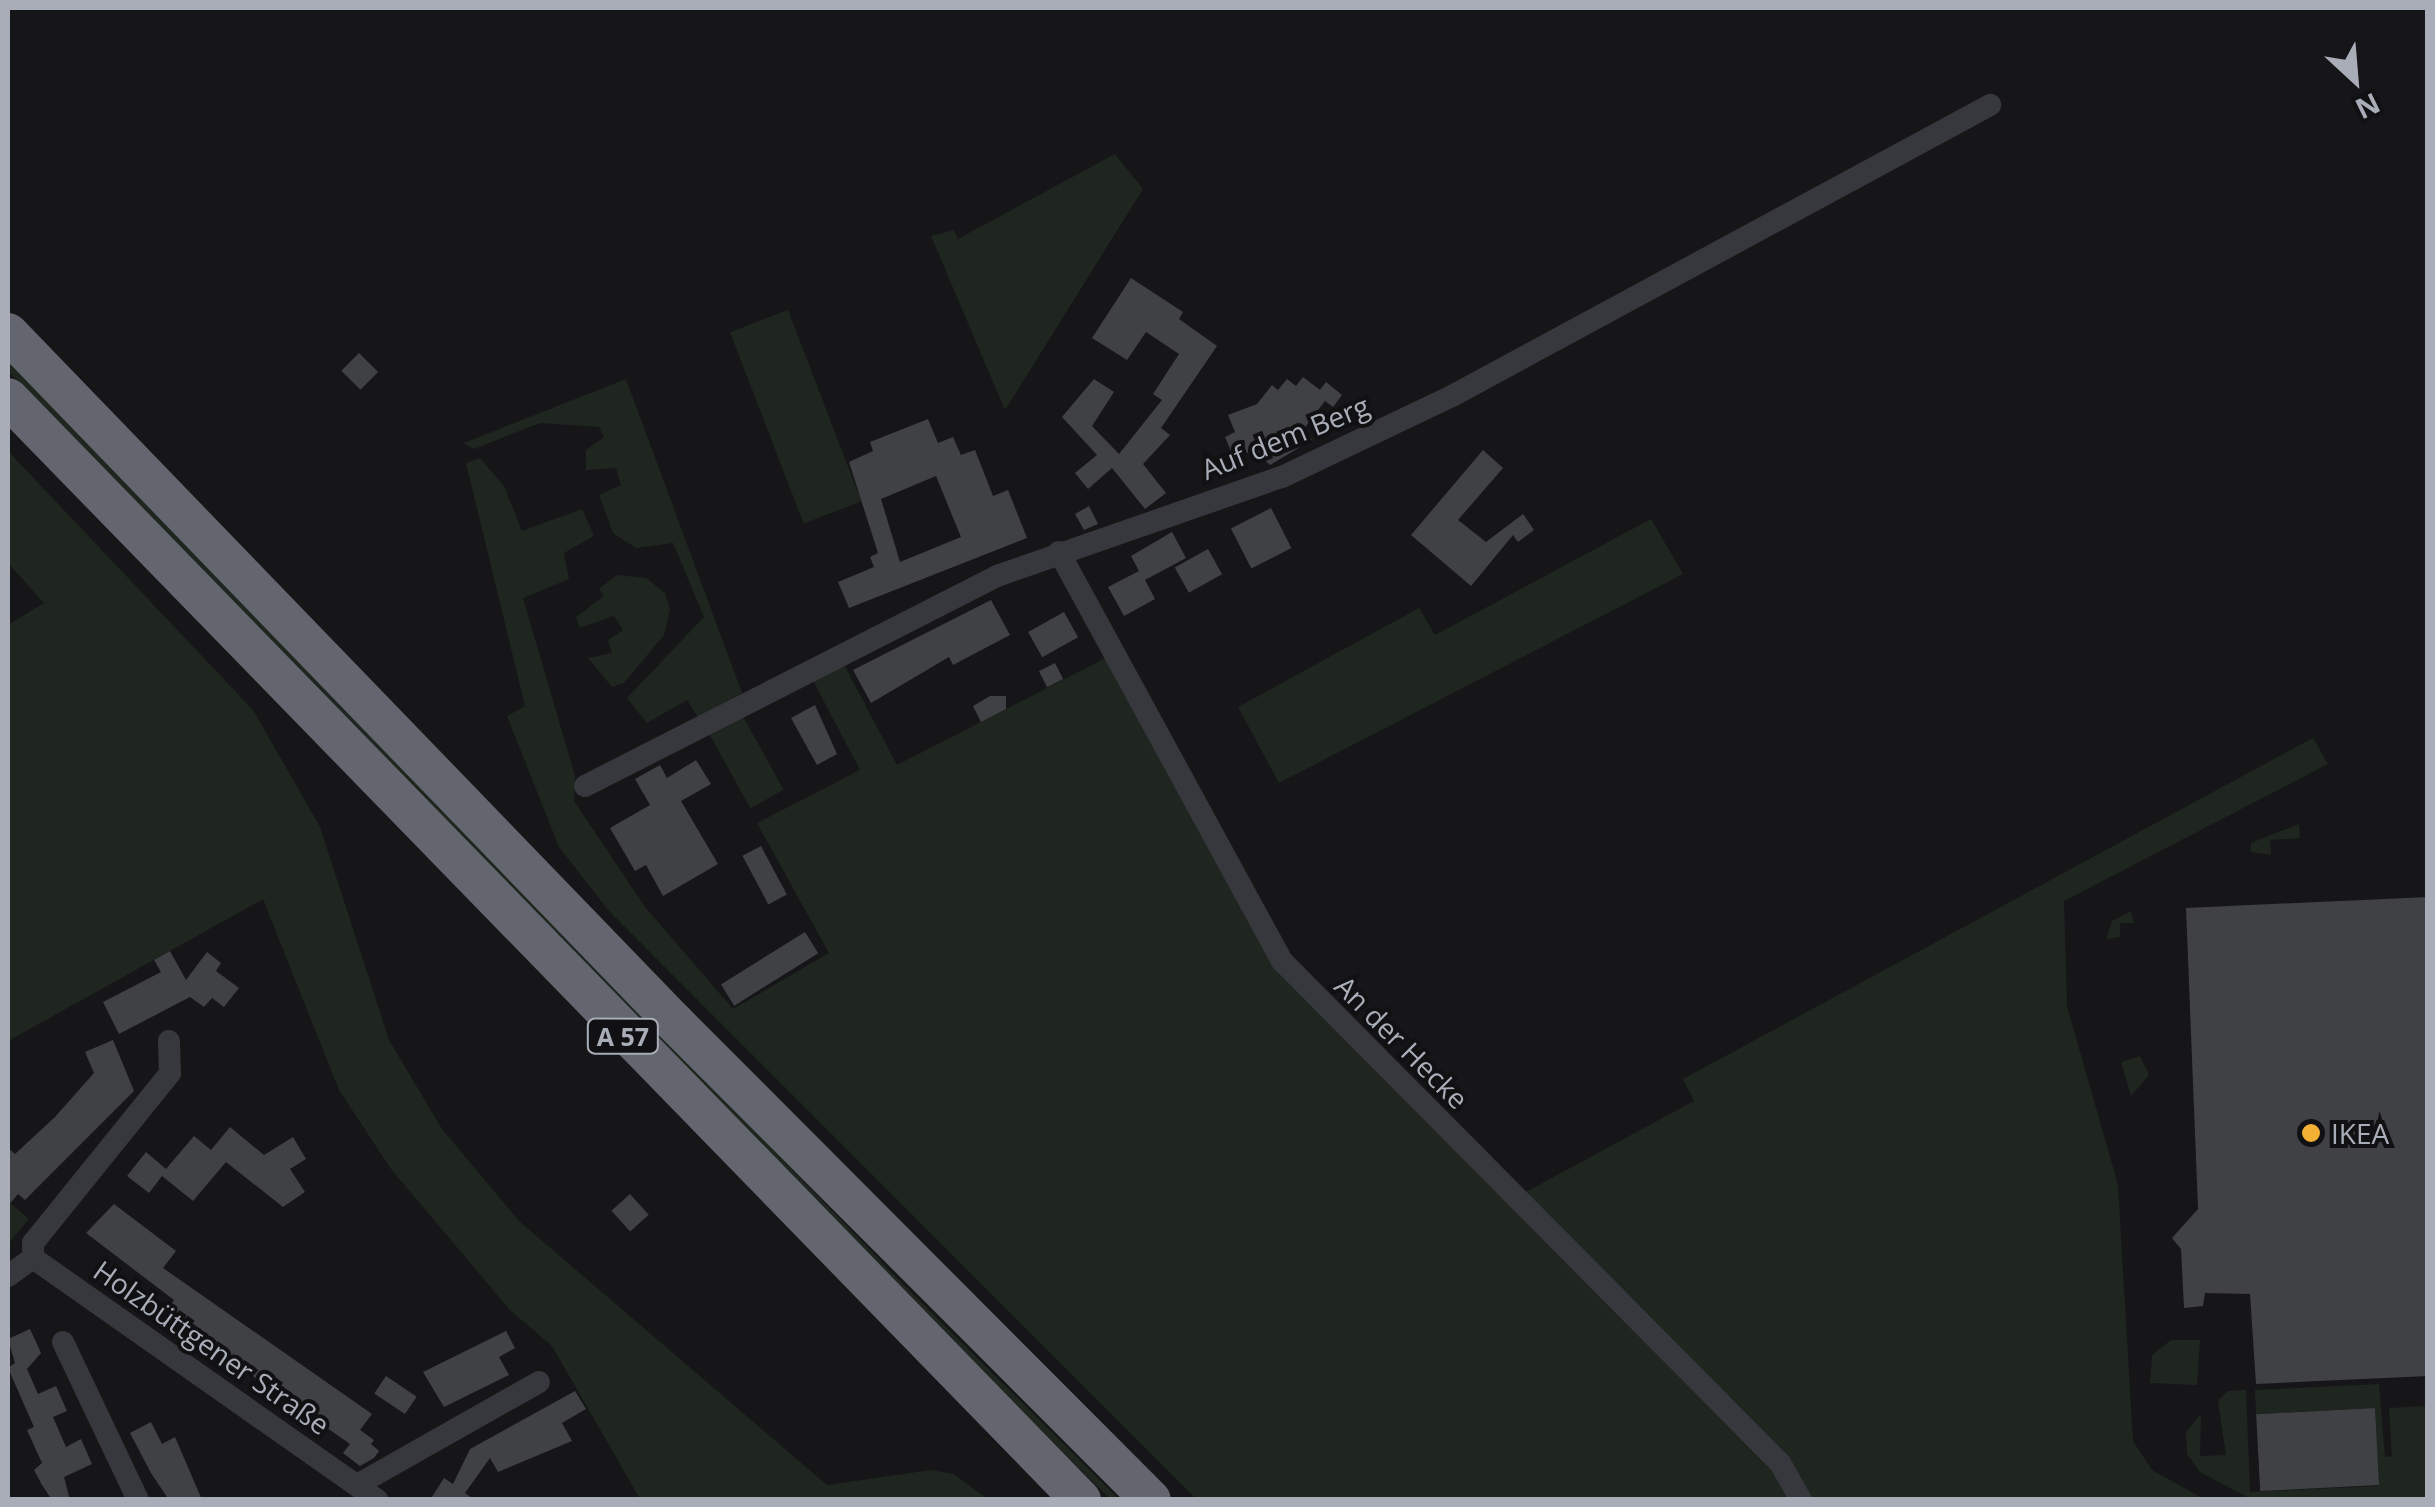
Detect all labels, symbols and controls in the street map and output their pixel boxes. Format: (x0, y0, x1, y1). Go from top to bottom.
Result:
north arrow (2305, 30, 2405, 130)
text: N (2350, 85, 2387, 129)
street label: Auf dem Berg (1196, 388, 1374, 486)
street label: An der Hecke (1329, 969, 1475, 1115)
road number: A 57 (586, 1016, 660, 1056)
place label: IKEA (2331, 1116, 2389, 1150)
marker: IKEA (2300, 1122, 2322, 1144)
street label: Holzbüttgener Straße (88, 1253, 336, 1441)

